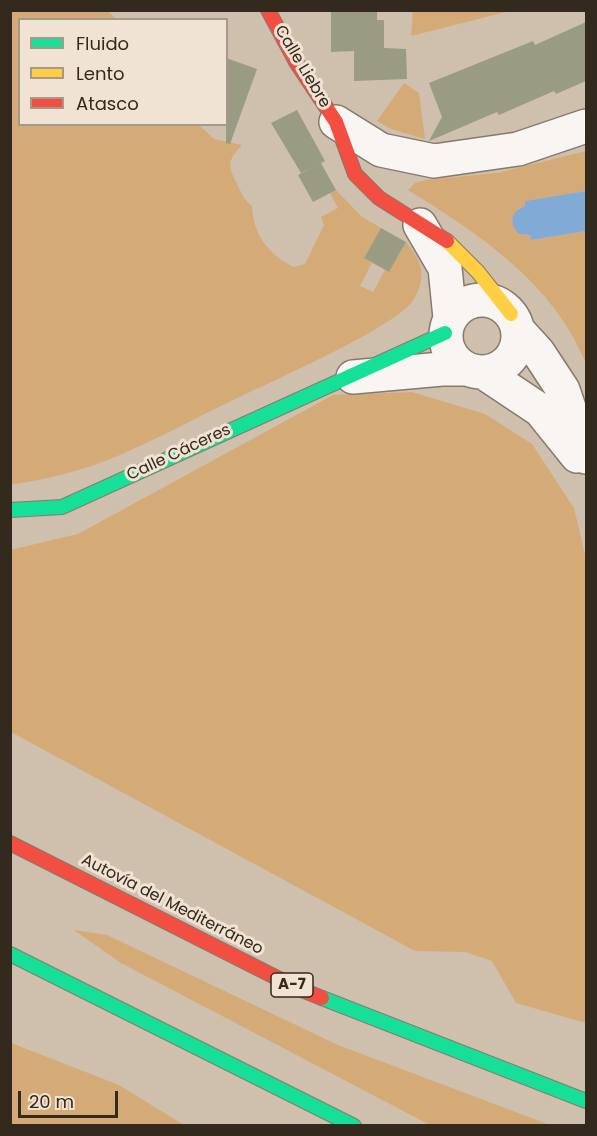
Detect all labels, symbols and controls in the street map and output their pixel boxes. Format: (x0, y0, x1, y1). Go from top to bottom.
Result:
legend (18, 18, 228, 126)
street label: Calle Liebre (270, 22, 334, 112)
text: Fluido (76, 31, 129, 56)
text: Lento (76, 61, 125, 86)
text: Atasco (76, 91, 139, 116)
street label: Calle Cáceres (124, 421, 234, 485)
street label: Autovía del Mediterráneo (78, 851, 266, 959)
road number: A-7 (271, 973, 313, 997)
scale bar (21, 1079, 122, 1117)
text: 20 m (29, 1089, 74, 1114)

